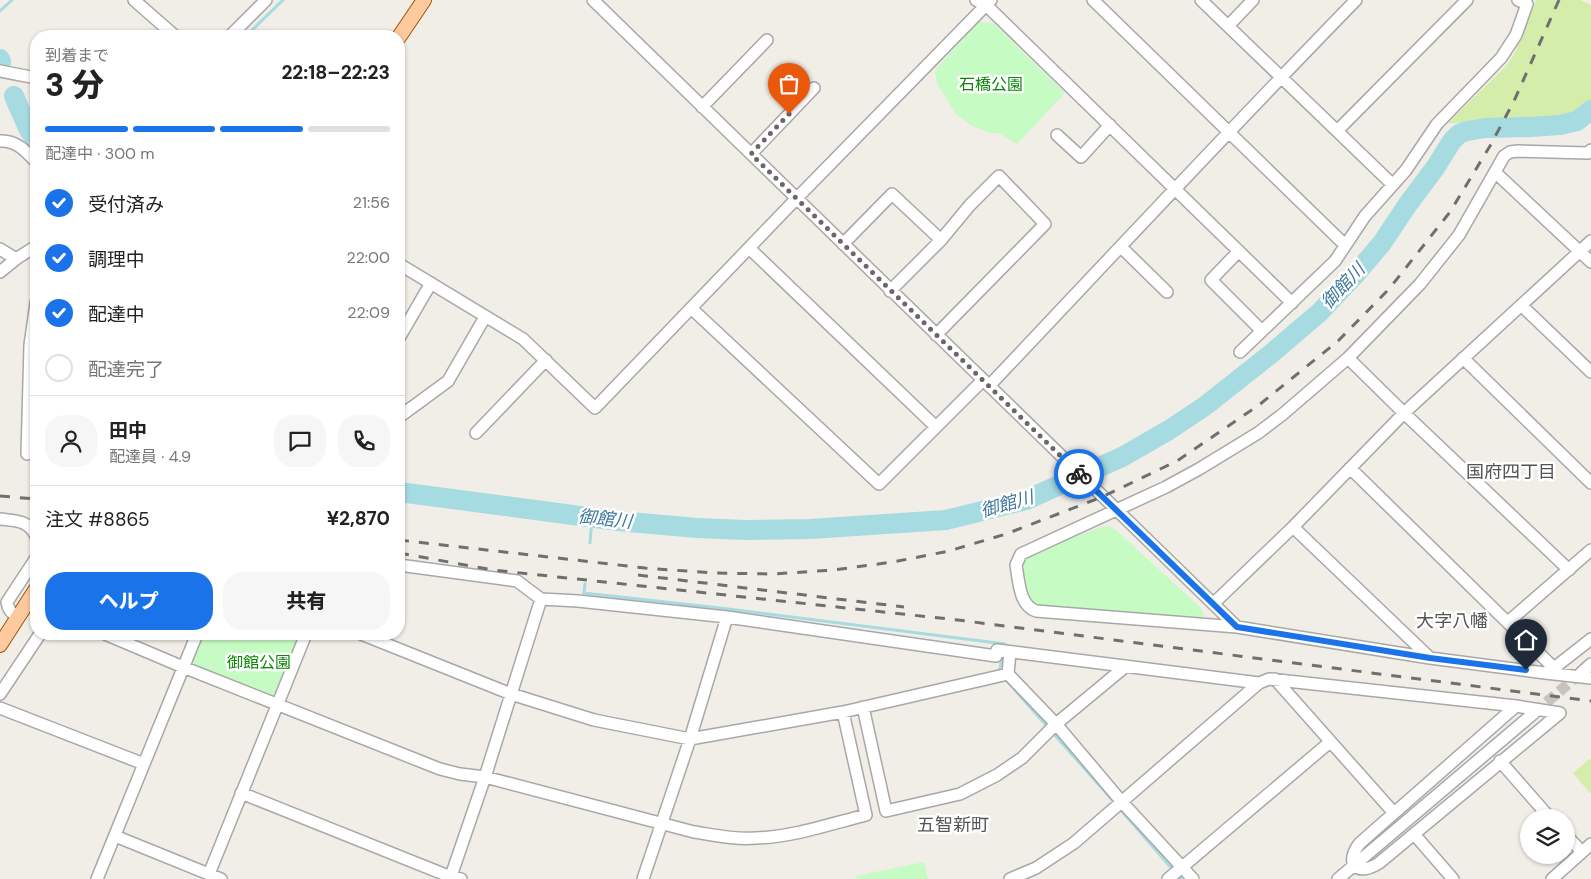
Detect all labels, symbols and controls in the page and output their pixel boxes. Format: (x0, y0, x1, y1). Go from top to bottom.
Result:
text: 到着まで (45, 45, 109, 66)
text: 22:18–22:23 (281, 60, 390, 85)
pin (768, 63, 810, 114)
text: 3 分 (45, 64, 104, 106)
icon: bag (775, 70, 803, 98)
park label: 石橋公園 (959, 74, 1023, 95)
text: 配達中 · 300 m (45, 143, 155, 164)
icon: check (45, 189, 73, 217)
text: 受付済み (88, 192, 164, 217)
text: 21:56 (353, 192, 390, 213)
icon: check (45, 244, 73, 272)
text: 調理中 (88, 247, 145, 272)
text: 22:00 (346, 247, 390, 268)
water label: 御館川 (1316, 257, 1372, 314)
icon: check (45, 299, 73, 327)
text: 配達中 (88, 302, 145, 327)
text: 22:09 (347, 302, 390, 323)
text: 配達完了 (88, 357, 164, 382)
button: person (45, 415, 97, 467)
button: chat (274, 415, 326, 467)
button: phone (338, 415, 390, 467)
text: 田中 (109, 418, 147, 443)
text: 配達員 · 4.9 (109, 446, 191, 467)
courier (1054, 449, 1104, 499)
icon: bike (1065, 460, 1093, 488)
district label: 国府四丁目 (1466, 460, 1556, 484)
water label: 御館川 (978, 484, 1038, 523)
water label: 御館川 (577, 504, 635, 534)
text: ¥2,870 (327, 506, 390, 531)
text: 注文 #8865 (45, 507, 150, 532)
button: ヘルプ (45, 572, 213, 630)
button: 共有 (223, 572, 390, 630)
district label: 大字八幡 (1416, 609, 1488, 633)
pin (1505, 619, 1547, 670)
icon: home (1512, 626, 1540, 654)
park label: 御館公園 (227, 652, 291, 673)
map controls (1520, 809, 1575, 864)
button: layers (1520, 809, 1575, 864)
district label: 五智新町 (917, 813, 989, 837)

